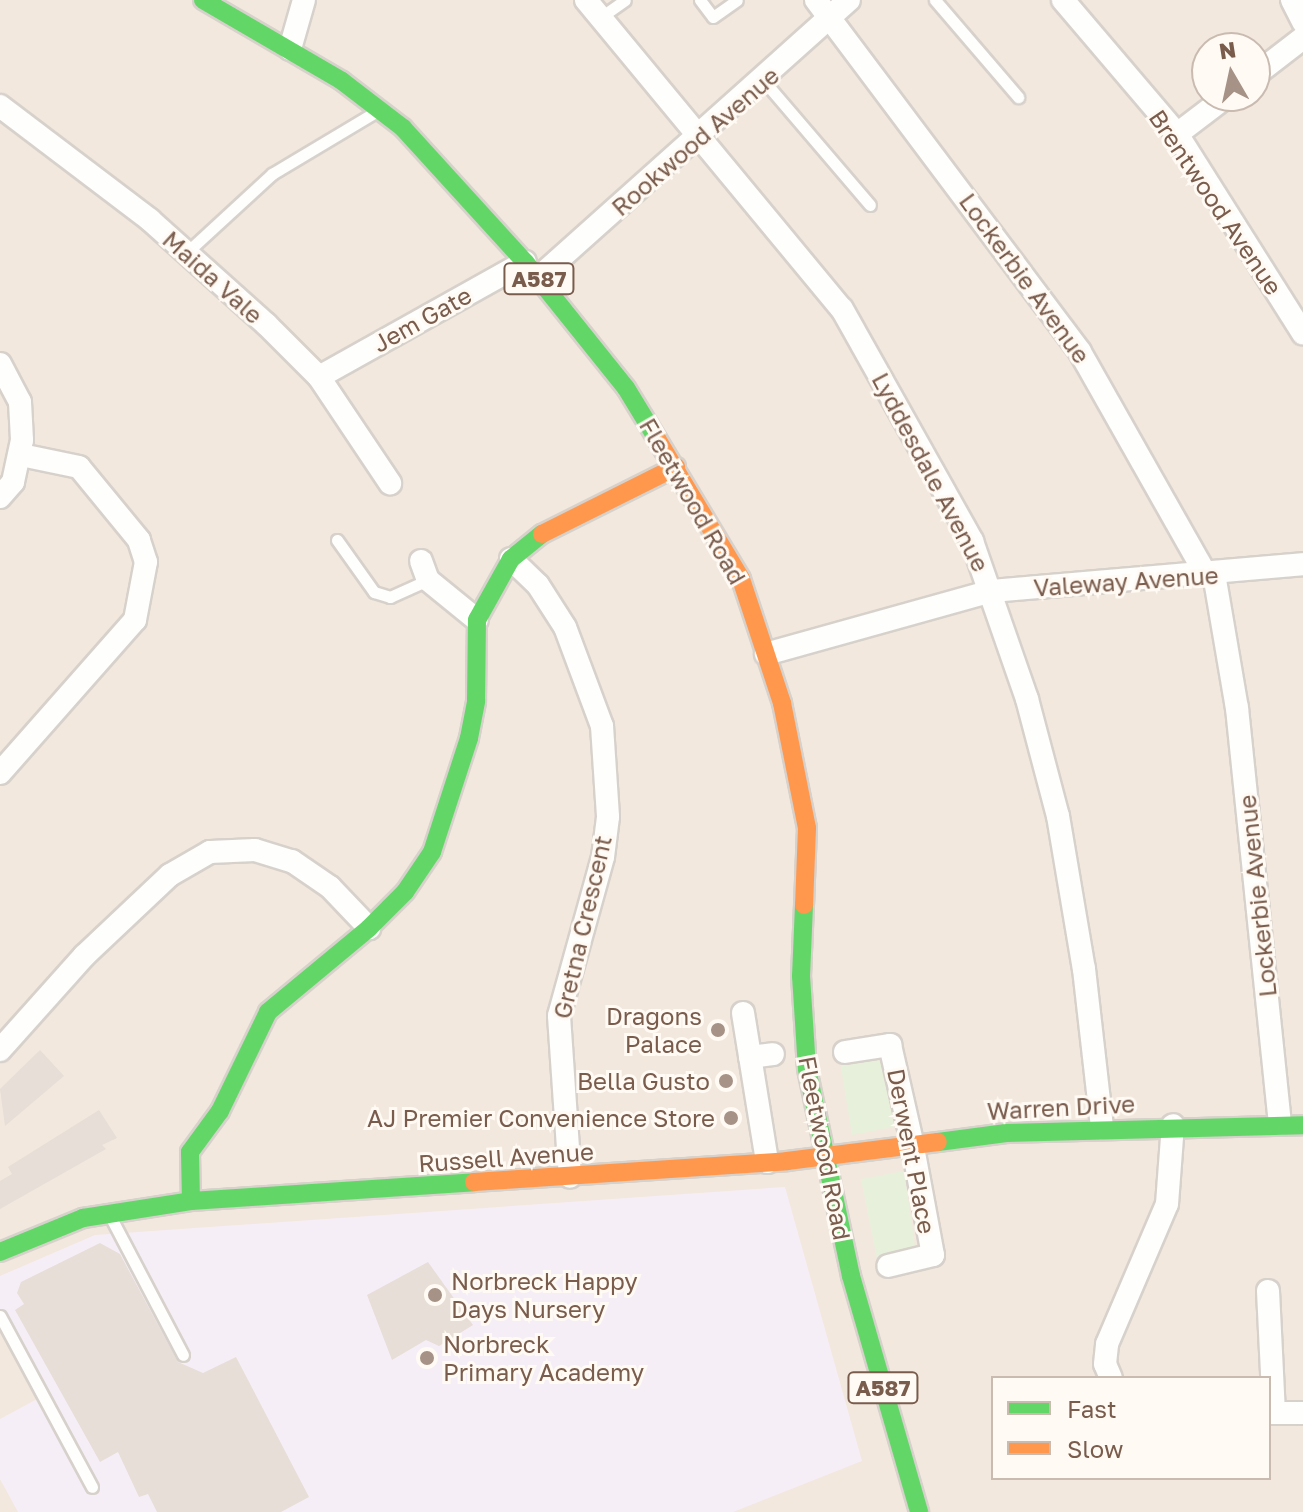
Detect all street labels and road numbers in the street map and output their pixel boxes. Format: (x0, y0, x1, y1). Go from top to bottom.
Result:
street label: Rookwood Avenue (605, 61, 785, 221)
street label: Brentwood Avenue (1143, 104, 1289, 300)
street label: Lockerbie Avenue (954, 187, 1096, 369)
street label: Maida Vale (157, 225, 269, 329)
road number: A587 (503, 261, 575, 297)
street label: Jem Gate (368, 280, 476, 358)
street label: Lyddesdale Avenue (866, 368, 996, 576)
street label: Fleetwood Road (634, 413, 752, 589)
street label: Valeway Avenue (1032, 560, 1220, 602)
street label: Lockerbie Avenue (1232, 793, 1282, 999)
street label: Gretna Crescent (547, 833, 617, 1021)
street label: Fleetwood Road (793, 1053, 857, 1243)
street label: Derwent Place (882, 1066, 942, 1236)
street label: Warren Drive (986, 1089, 1136, 1125)
street label: Russell Avenue (417, 1137, 595, 1177)
road number: A587 (847, 1370, 919, 1406)

